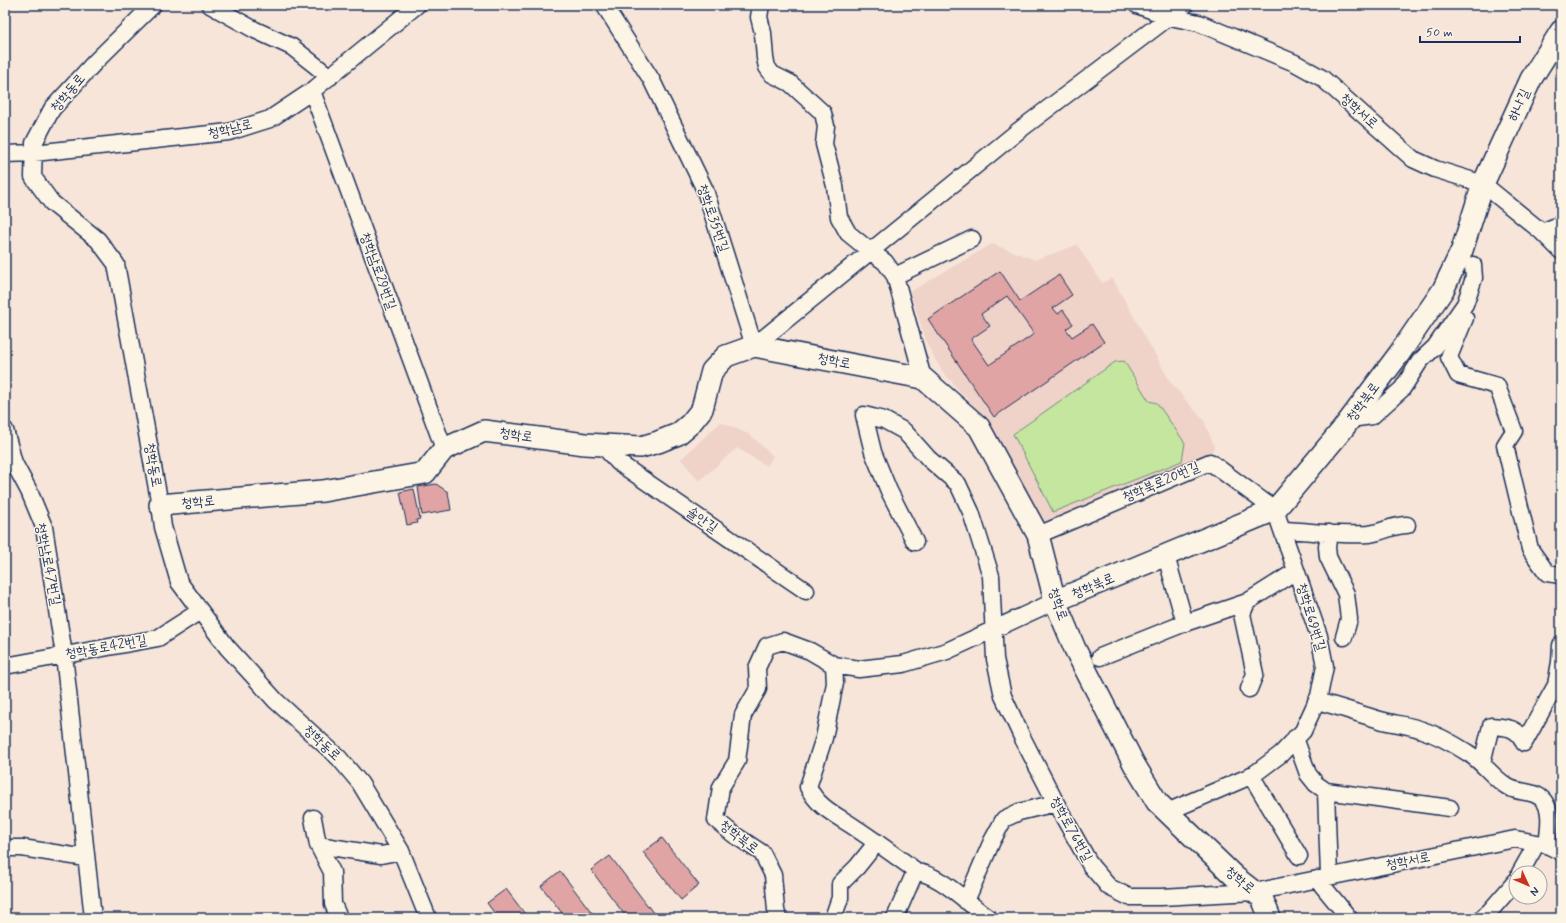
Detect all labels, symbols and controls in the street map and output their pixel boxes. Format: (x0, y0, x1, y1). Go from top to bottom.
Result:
scale bar (1420, 18, 1520, 44)
text: 50 m (1426, 25, 1453, 41)
street label: 청학동로 (47, 70, 89, 116)
street label: 하나길 (1504, 85, 1534, 124)
street label: 청학서로 (1336, 89, 1382, 133)
street label: 청학남로 (206, 115, 254, 143)
street label: 청학로35번길 (693, 181, 733, 255)
street label: 청학남로29번길 (356, 230, 401, 313)
street label: 청학로 (816, 349, 852, 373)
street label: 청학북로 (1342, 379, 1384, 425)
street label: 청학로 (498, 424, 534, 446)
street label: 청학동로 (140, 441, 166, 489)
street label: 청학북로20번길 (1120, 457, 1203, 506)
street label: 청학로 (180, 492, 216, 512)
street label: 솔안길 (683, 503, 722, 537)
street label: 청학남로47번길 (31, 521, 65, 608)
street label: 청학북로 (1069, 569, 1117, 603)
street label: 청학로69번길 (1292, 581, 1330, 654)
street label: 청학로 (1044, 585, 1072, 623)
street label: 청학동로42번길 (64, 631, 149, 663)
street label: 청학동로 (299, 721, 345, 765)
street label: 청학로76번길 (1046, 793, 1097, 865)
street label: 청학북로 (716, 816, 762, 858)
street label: 청학서로 (1384, 848, 1432, 874)
street label: 청학로 (1221, 862, 1259, 898)
north arrow (1508, 865, 1548, 905)
text: N (1527, 884, 1542, 899)

